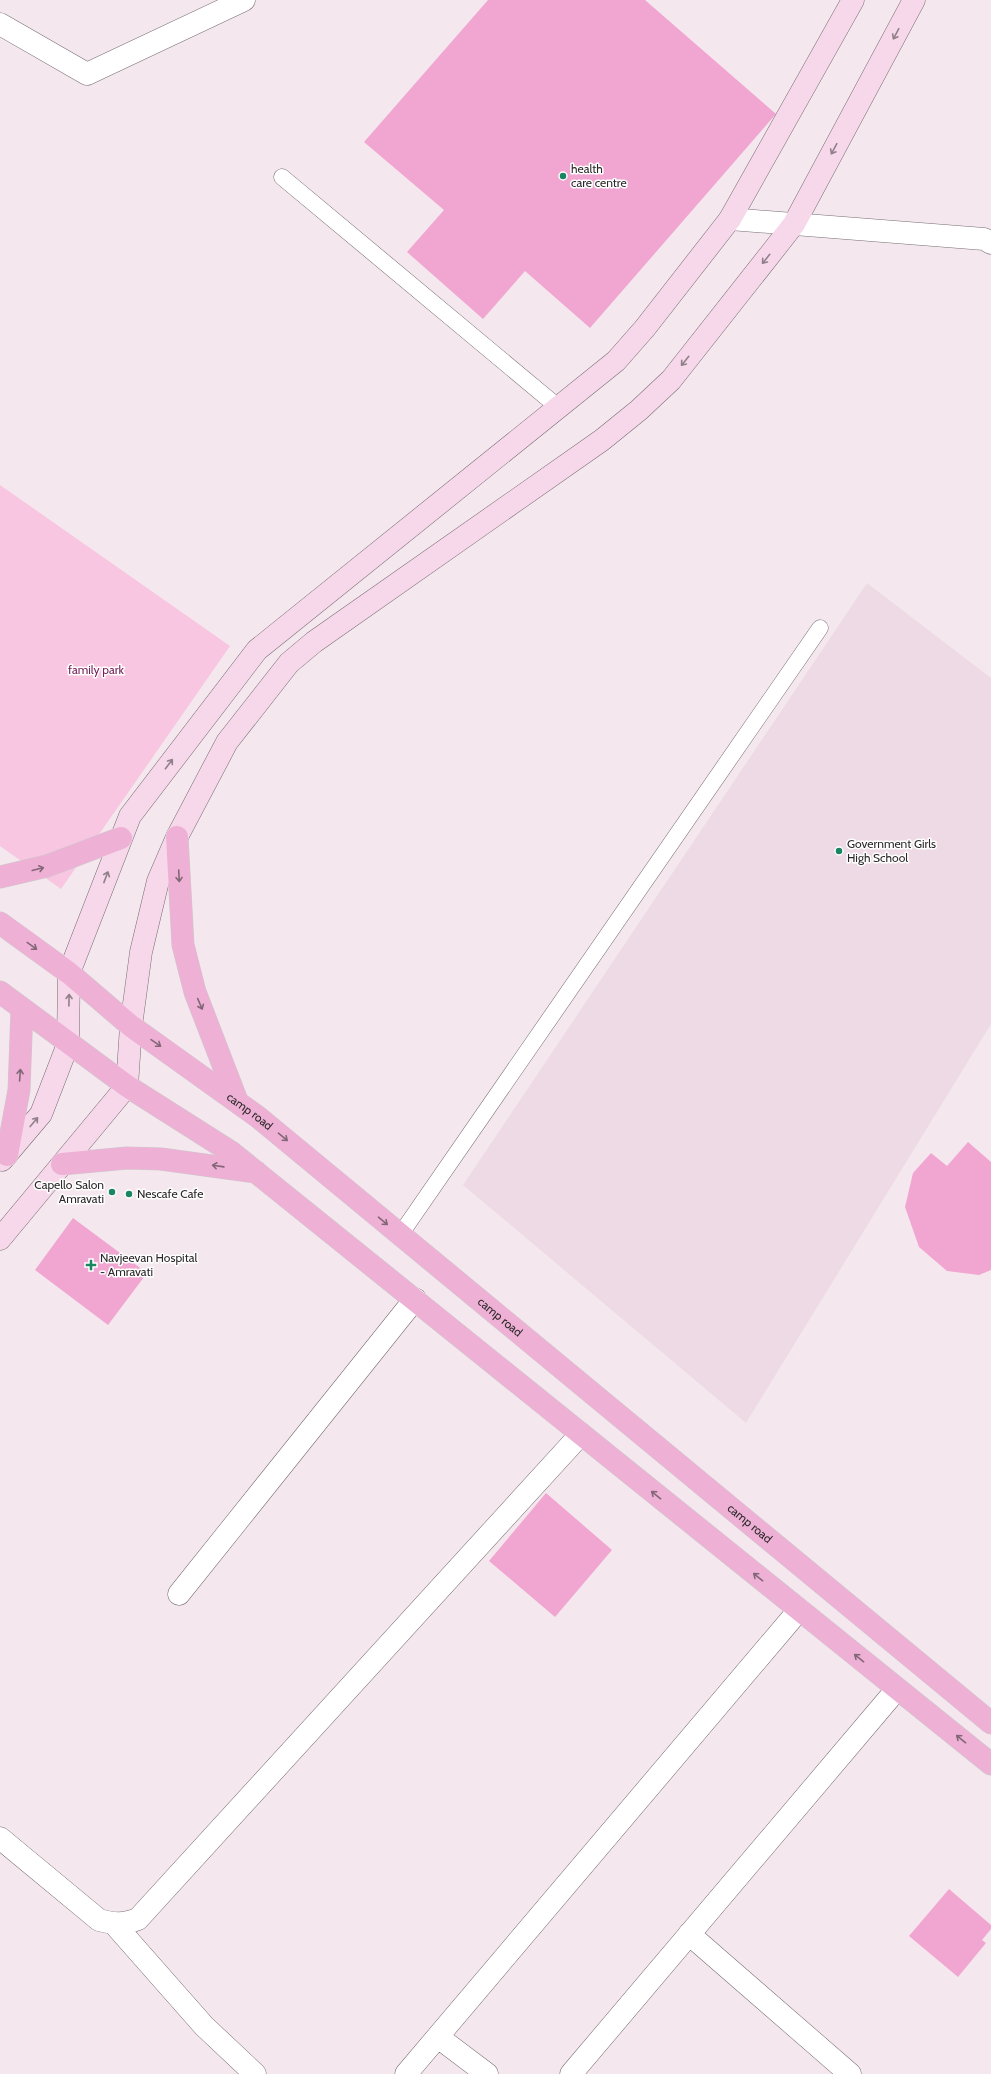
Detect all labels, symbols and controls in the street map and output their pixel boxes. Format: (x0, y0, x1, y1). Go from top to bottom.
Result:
one-way arrow (891, 28, 899, 40)
one-way arrow (830, 143, 838, 155)
place label: health care centre (571, 161, 627, 190)
marker: health care centre (558, 171, 568, 181)
one-way arrow (762, 254, 771, 265)
one-way arrow (681, 356, 690, 366)
park label: family park (68, 662, 125, 677)
one-way arrow (165, 759, 173, 770)
place label: Government Girls High School (847, 836, 936, 865)
marker: Government Girls High School (834, 846, 844, 856)
one-way arrow (31, 864, 44, 872)
one-way arrow (176, 869, 183, 882)
one-way arrow (103, 871, 111, 883)
one-way arrow (26, 942, 37, 950)
one-way arrow (65, 994, 73, 1007)
one-way arrow (197, 997, 204, 1009)
one-way arrow (150, 1039, 161, 1047)
one-way arrow (17, 1069, 24, 1082)
street label: camp road (224, 1089, 276, 1133)
one-way arrow (30, 1117, 39, 1127)
one-way arrow (277, 1133, 288, 1142)
one-way arrow (211, 1163, 224, 1170)
place label: Capello Salon Amravati (34, 1177, 104, 1206)
place label: Nescafe Cafe (137, 1186, 203, 1201)
marker: Capello Salon Amravati (107, 1187, 117, 1197)
marker: Nescafe Cafe (124, 1189, 134, 1199)
one-way arrow (377, 1216, 388, 1225)
place label: Navjeevan Hospital - Amravati (100, 1250, 197, 1279)
marker: Navjeevan Hospital - Amravati (85, 1259, 97, 1271)
street label: camp road (475, 1294, 526, 1340)
one-way arrow (651, 1491, 662, 1500)
street label: camp road (725, 1500, 776, 1546)
one-way arrow (752, 1572, 763, 1581)
one-way arrow (854, 1654, 865, 1663)
one-way arrow (955, 1735, 966, 1744)

